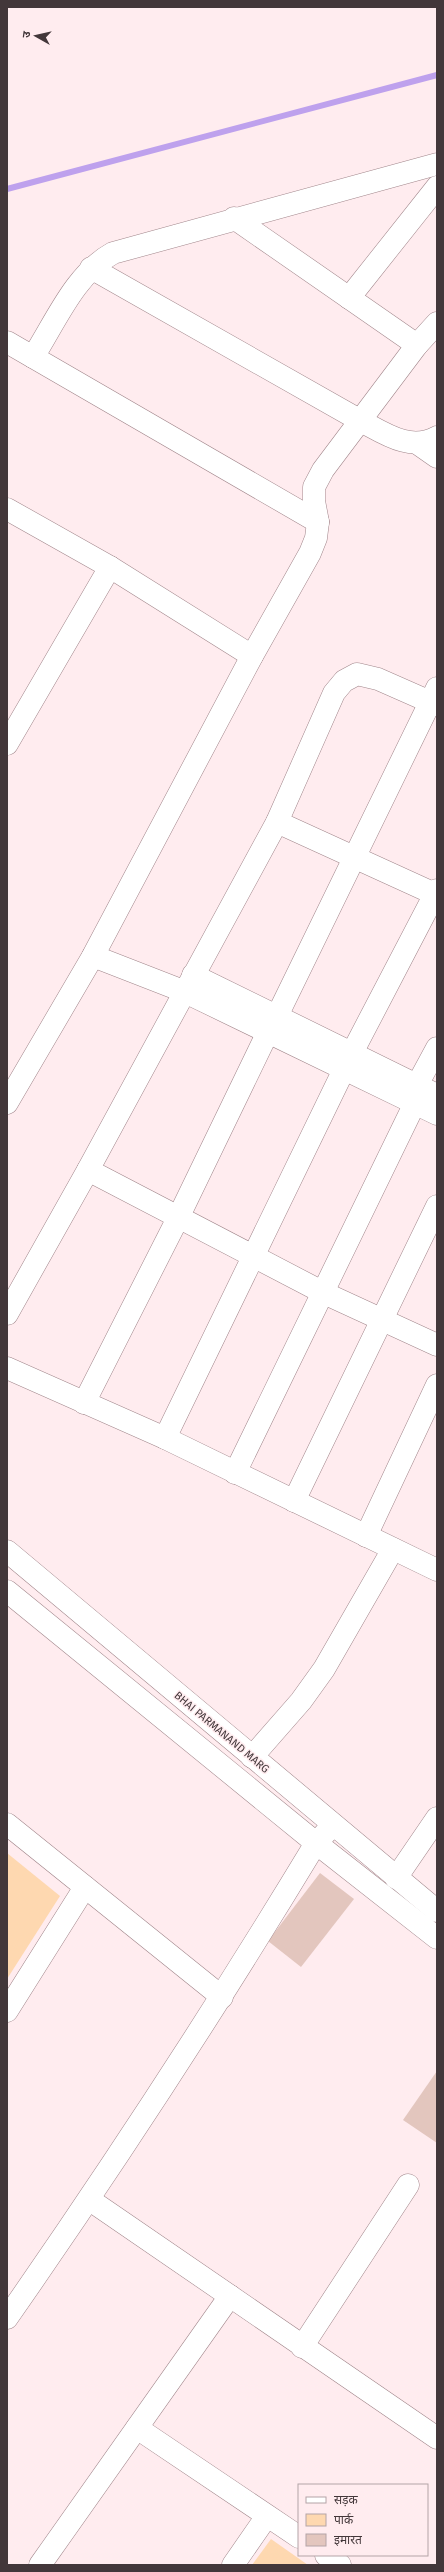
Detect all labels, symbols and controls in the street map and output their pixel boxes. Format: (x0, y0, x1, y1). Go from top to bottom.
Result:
north arrow (16, 16, 56, 56)
text: उ (20, 30, 34, 39)
street label: BHAI PARMANAND MARG (172, 1689, 272, 1776)
legend (298, 2484, 428, 2556)
text: सड़क (334, 2493, 359, 2507)
text: पार्क (334, 2513, 354, 2527)
text: इमारत (334, 2533, 363, 2547)

